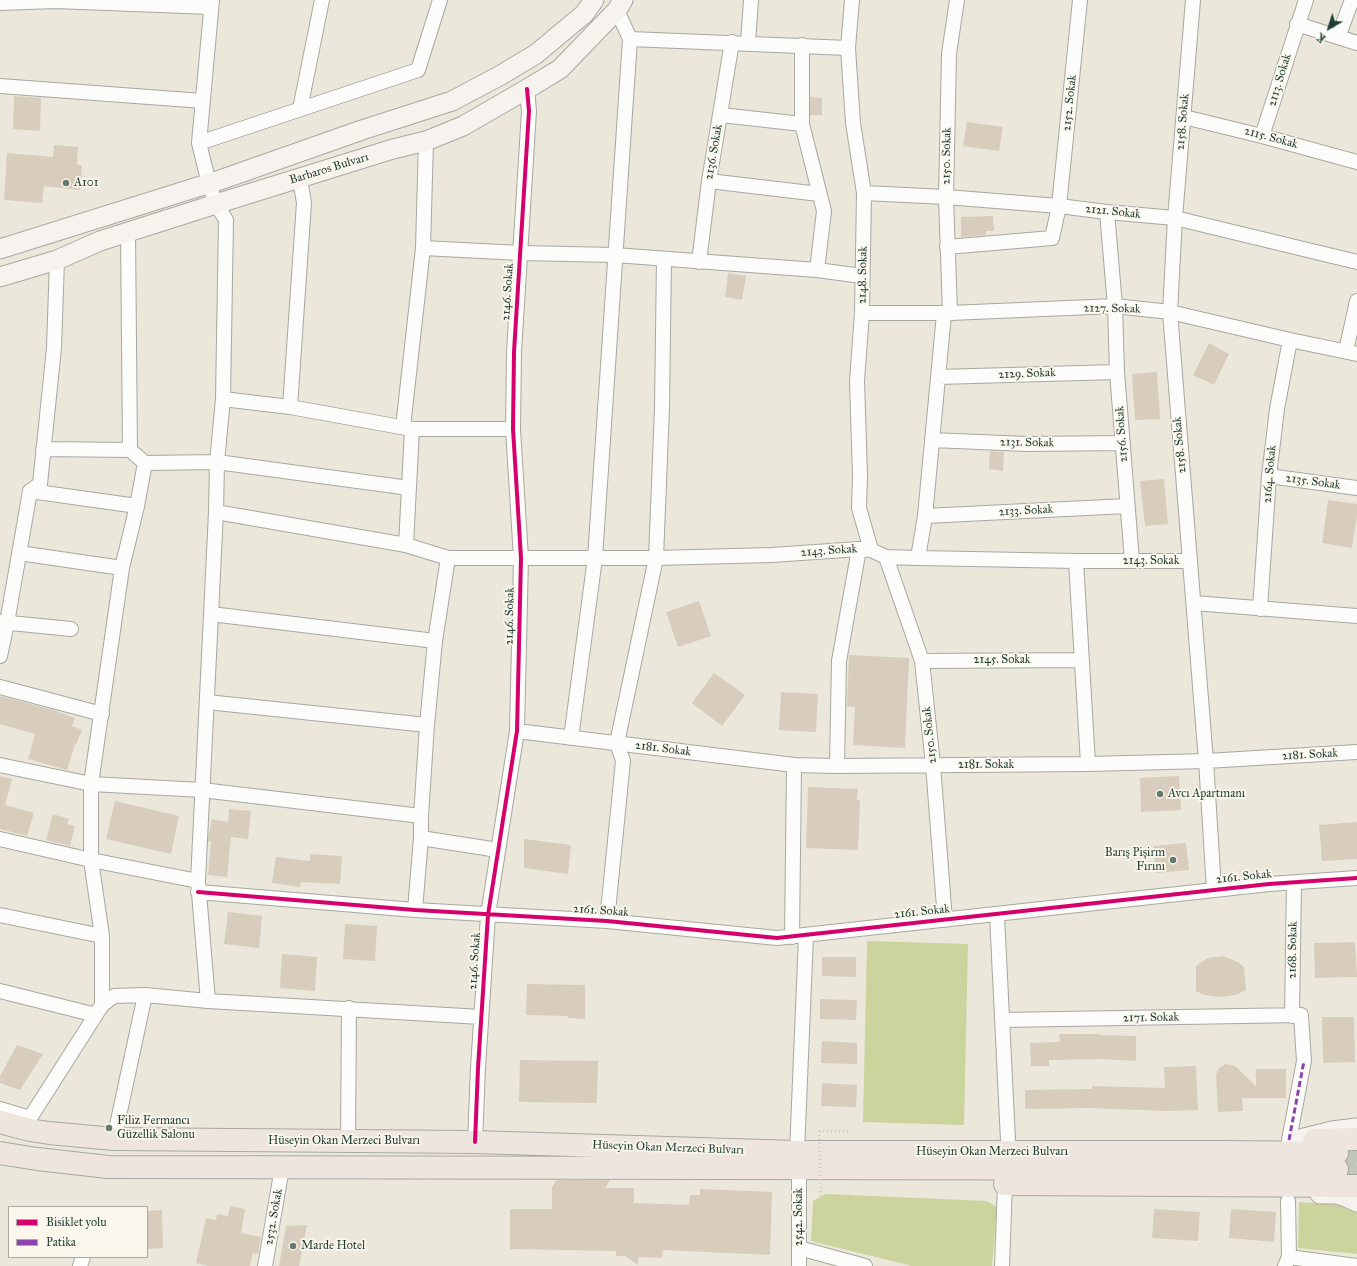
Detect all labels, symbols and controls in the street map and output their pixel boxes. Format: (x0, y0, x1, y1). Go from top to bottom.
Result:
north arrow (1309, 8, 1349, 48)
text: K (1314, 30, 1328, 45)
street label: 2113. Sokak (1265, 52, 1295, 108)
street label: 2152. Sokak (1060, 74, 1080, 132)
street label: 2158. Sokak (1173, 93, 1193, 151)
street label: 2136. Sokak (702, 123, 726, 181)
street label: 2115. Sokak (1243, 124, 1299, 152)
street label: 2150. Sokak (939, 127, 955, 185)
street label: Barbaros Bulvarı (288, 150, 370, 188)
place label: A101 (74, 176, 98, 190)
marker: A101 (61, 178, 71, 188)
street label: 2121. Sokak (1085, 202, 1141, 222)
street label: 2148. Sokak (855, 246, 871, 304)
street label: 2146. Sokak (499, 263, 517, 321)
street label: 2127. Sokak (1083, 301, 1141, 317)
street label: 2129. Sokak (998, 366, 1056, 382)
street label: 2156. Sokak (1113, 405, 1131, 463)
street label: 2158. Sokak (1170, 416, 1190, 474)
street label: 2131. Sokak (1000, 435, 1054, 451)
street label: 2164. Sokak (1260, 444, 1280, 504)
street label: 2135. Sokak (1285, 471, 1341, 493)
street label: 2133. Sokak (998, 502, 1054, 520)
street label: 2143. Sokak (800, 542, 858, 560)
street label: 2143. Sokak (1123, 554, 1179, 568)
street label: 2146. Sokak (502, 587, 518, 645)
street label: 2145. Sokak (974, 653, 1030, 667)
street label: 2150. Sokak (920, 706, 940, 764)
street label: 2181. Sokak (634, 738, 692, 760)
street label: 2181. Sokak (1282, 746, 1338, 764)
street label: 2181. Sokak (958, 758, 1014, 772)
place label: Avcı Apartmanı (1168, 787, 1245, 801)
marker: Avcı Apartmanı (1155, 789, 1165, 799)
place label: Barış Pişirm Fırını (1105, 846, 1165, 874)
marker: Barış Pişirm Fırını (1168, 855, 1178, 865)
street label: 2161. Sokak (1216, 867, 1272, 887)
street label: 2161. Sokak (573, 902, 629, 920)
street label: 2161. Sokak (894, 902, 950, 922)
street label: 2168. Sokak (1285, 921, 1301, 979)
street label: 2146. Sokak (466, 932, 484, 990)
street label: 2171. Sokak (1123, 1010, 1179, 1026)
place label: Filiz Fermancı Güzellik Salonu (117, 1114, 195, 1142)
marker: Filiz Fermancı Güzellik Salonu (104, 1123, 114, 1133)
street label: Hüseyin Okan Merzeci Bulvarı (268, 1134, 420, 1148)
street label: Hüseyin Okan Merzeci Bulvarı (592, 1138, 744, 1158)
street label: Hüseyin Okan Merzeci Bulvarı (916, 1145, 1068, 1159)
street label: 2532. Sokak (262, 1188, 286, 1246)
street label: 2542. Sokak (792, 1188, 806, 1246)
legend (8, 1206, 148, 1258)
text: Bisiklet yolu (46, 1215, 107, 1229)
text: Patika (46, 1235, 76, 1249)
place label: Marde Hotel (301, 1239, 365, 1253)
marker: Marde Hotel (288, 1241, 298, 1251)

